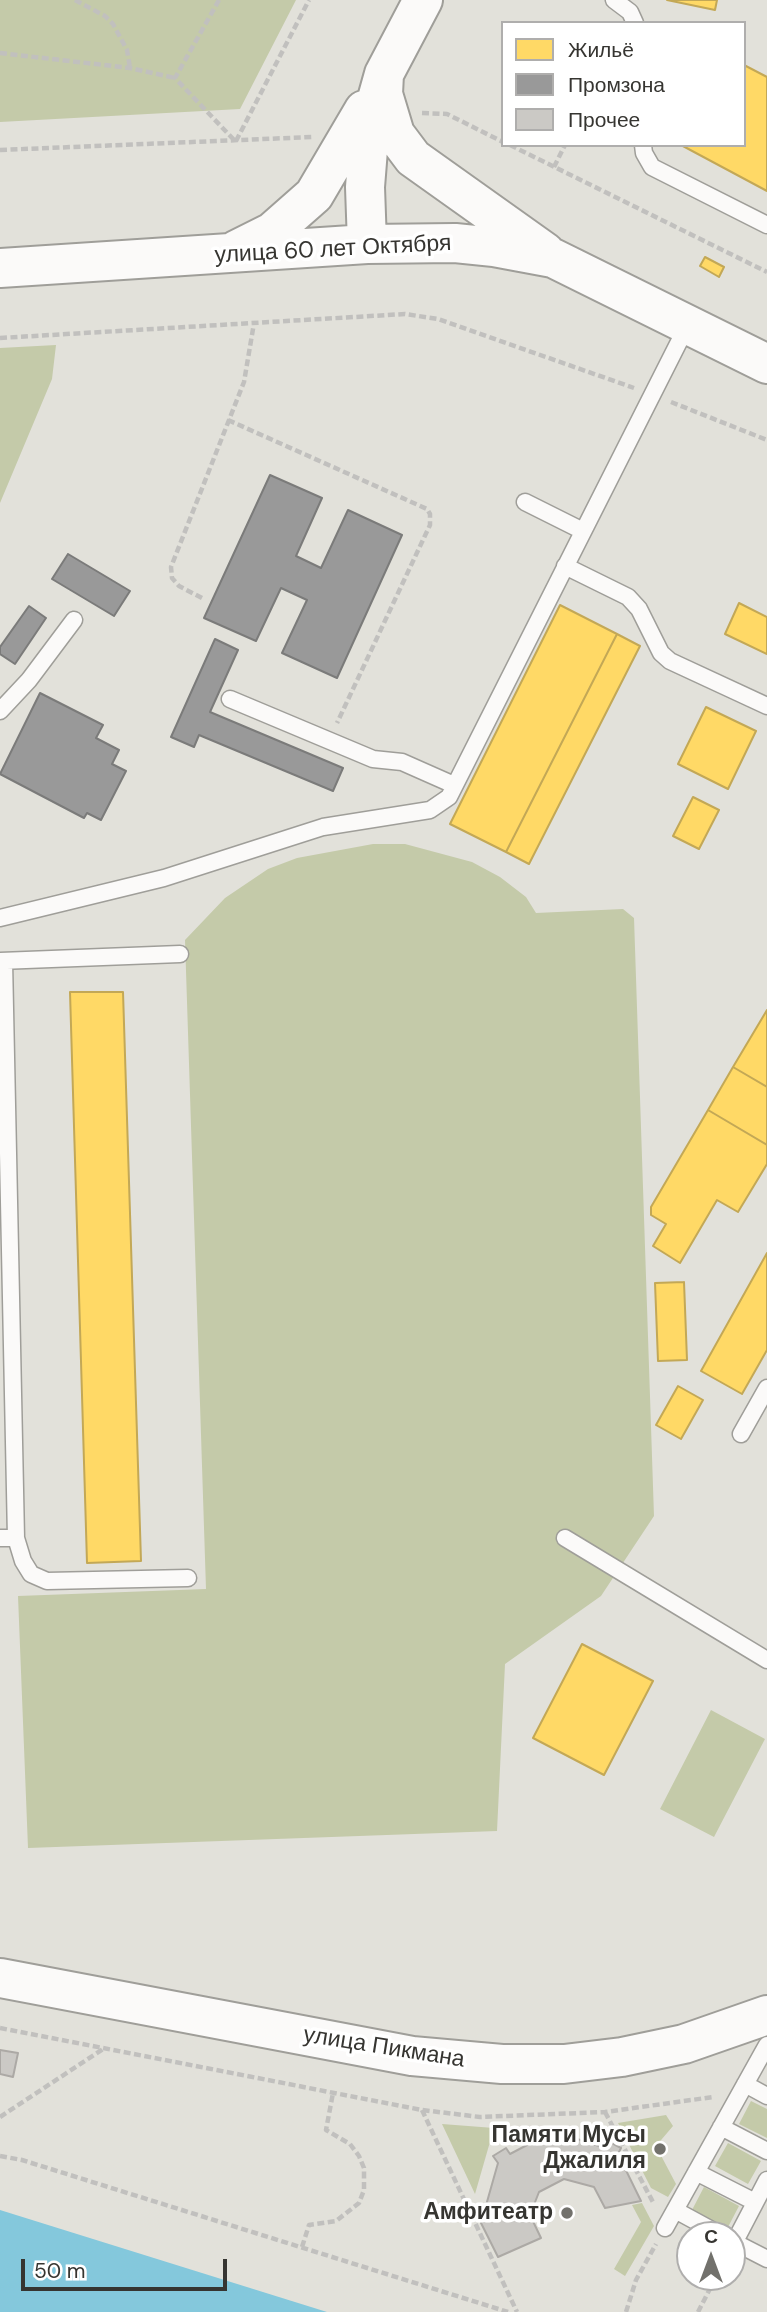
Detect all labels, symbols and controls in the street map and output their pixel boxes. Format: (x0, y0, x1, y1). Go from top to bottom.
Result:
legend (501, 21, 746, 147)
text: Жильё (568, 36, 634, 64)
text: Промзона (568, 71, 665, 99)
text: Прочее (568, 106, 640, 134)
street label: улица 60 лет Октября (214, 230, 452, 270)
street label: улица Пикмана (301, 2022, 467, 2074)
place label: Памяти Мусы Джалиля (492, 2122, 646, 2176)
marker: Памяти Мусы Джалиля (652, 2141, 668, 2157)
place label: Амфитеатр (423, 2199, 553, 2227)
marker: Амфитеатр (559, 2205, 575, 2221)
north arrow (676, 2221, 746, 2291)
text: С (704, 2224, 718, 2249)
scale bar (24, 2246, 231, 2290)
text: 50 m (34, 2257, 85, 2285)

